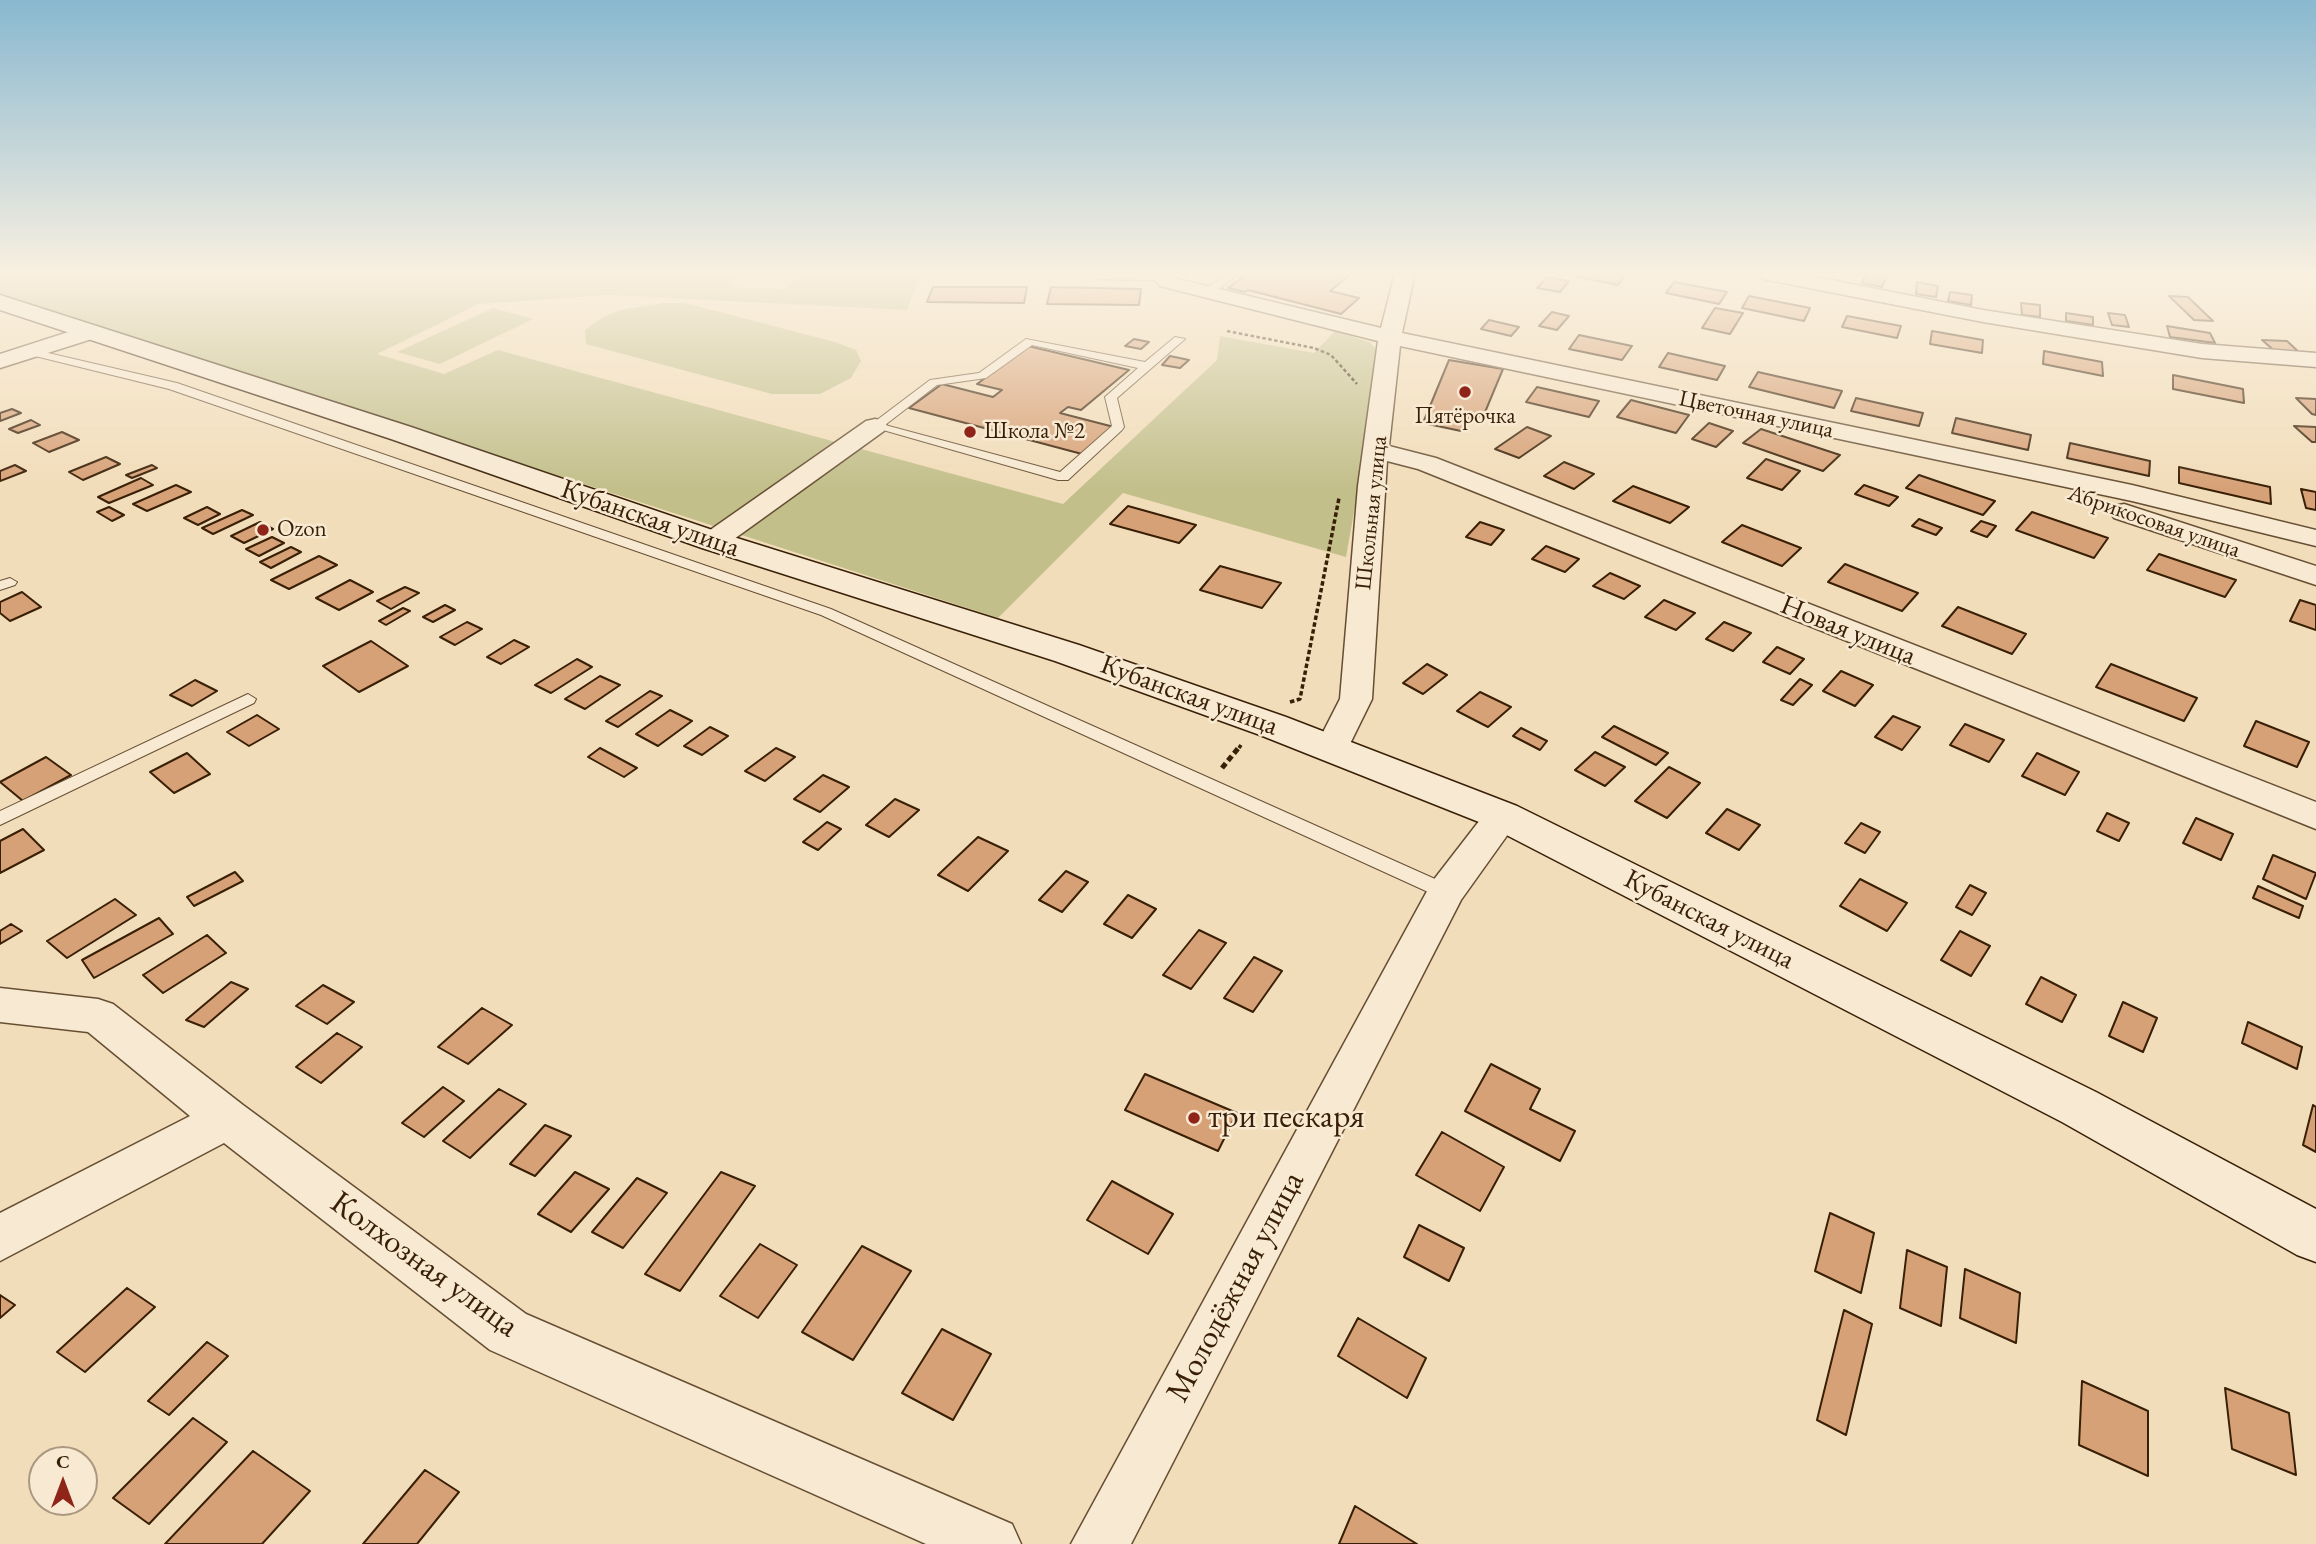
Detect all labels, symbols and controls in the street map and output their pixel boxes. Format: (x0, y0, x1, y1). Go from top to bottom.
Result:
marker: Пятёрочка (1457, 384, 1473, 400)
street label: Цветочная улица (1676, 385, 1836, 445)
place label: Пятёрочка (1414, 403, 1516, 431)
place label: Школа №2 (984, 418, 1085, 446)
marker: Школа №2 (962, 424, 978, 440)
street label: Школьная улица (1350, 435, 1394, 591)
street label: Кубанская улица (556, 473, 744, 565)
street label: Абрикосовая улица (2064, 480, 2244, 564)
place label: Ozon (277, 516, 327, 544)
marker: Ozon (255, 522, 271, 538)
street label: Новая улица (1775, 589, 1921, 673)
street label: Кубанская улица (1096, 648, 1282, 744)
street label: Кубанская улица (1618, 863, 1800, 977)
place label: три пескаря (1208, 1098, 1365, 1138)
marker: три пескаря (1186, 1110, 1202, 1126)
street label: Молодёжная улица (1159, 1165, 1313, 1409)
street label: Колхозная улица (322, 1183, 526, 1347)
north arrow (28, 1446, 98, 1516)
text: С (56, 1449, 70, 1474)

